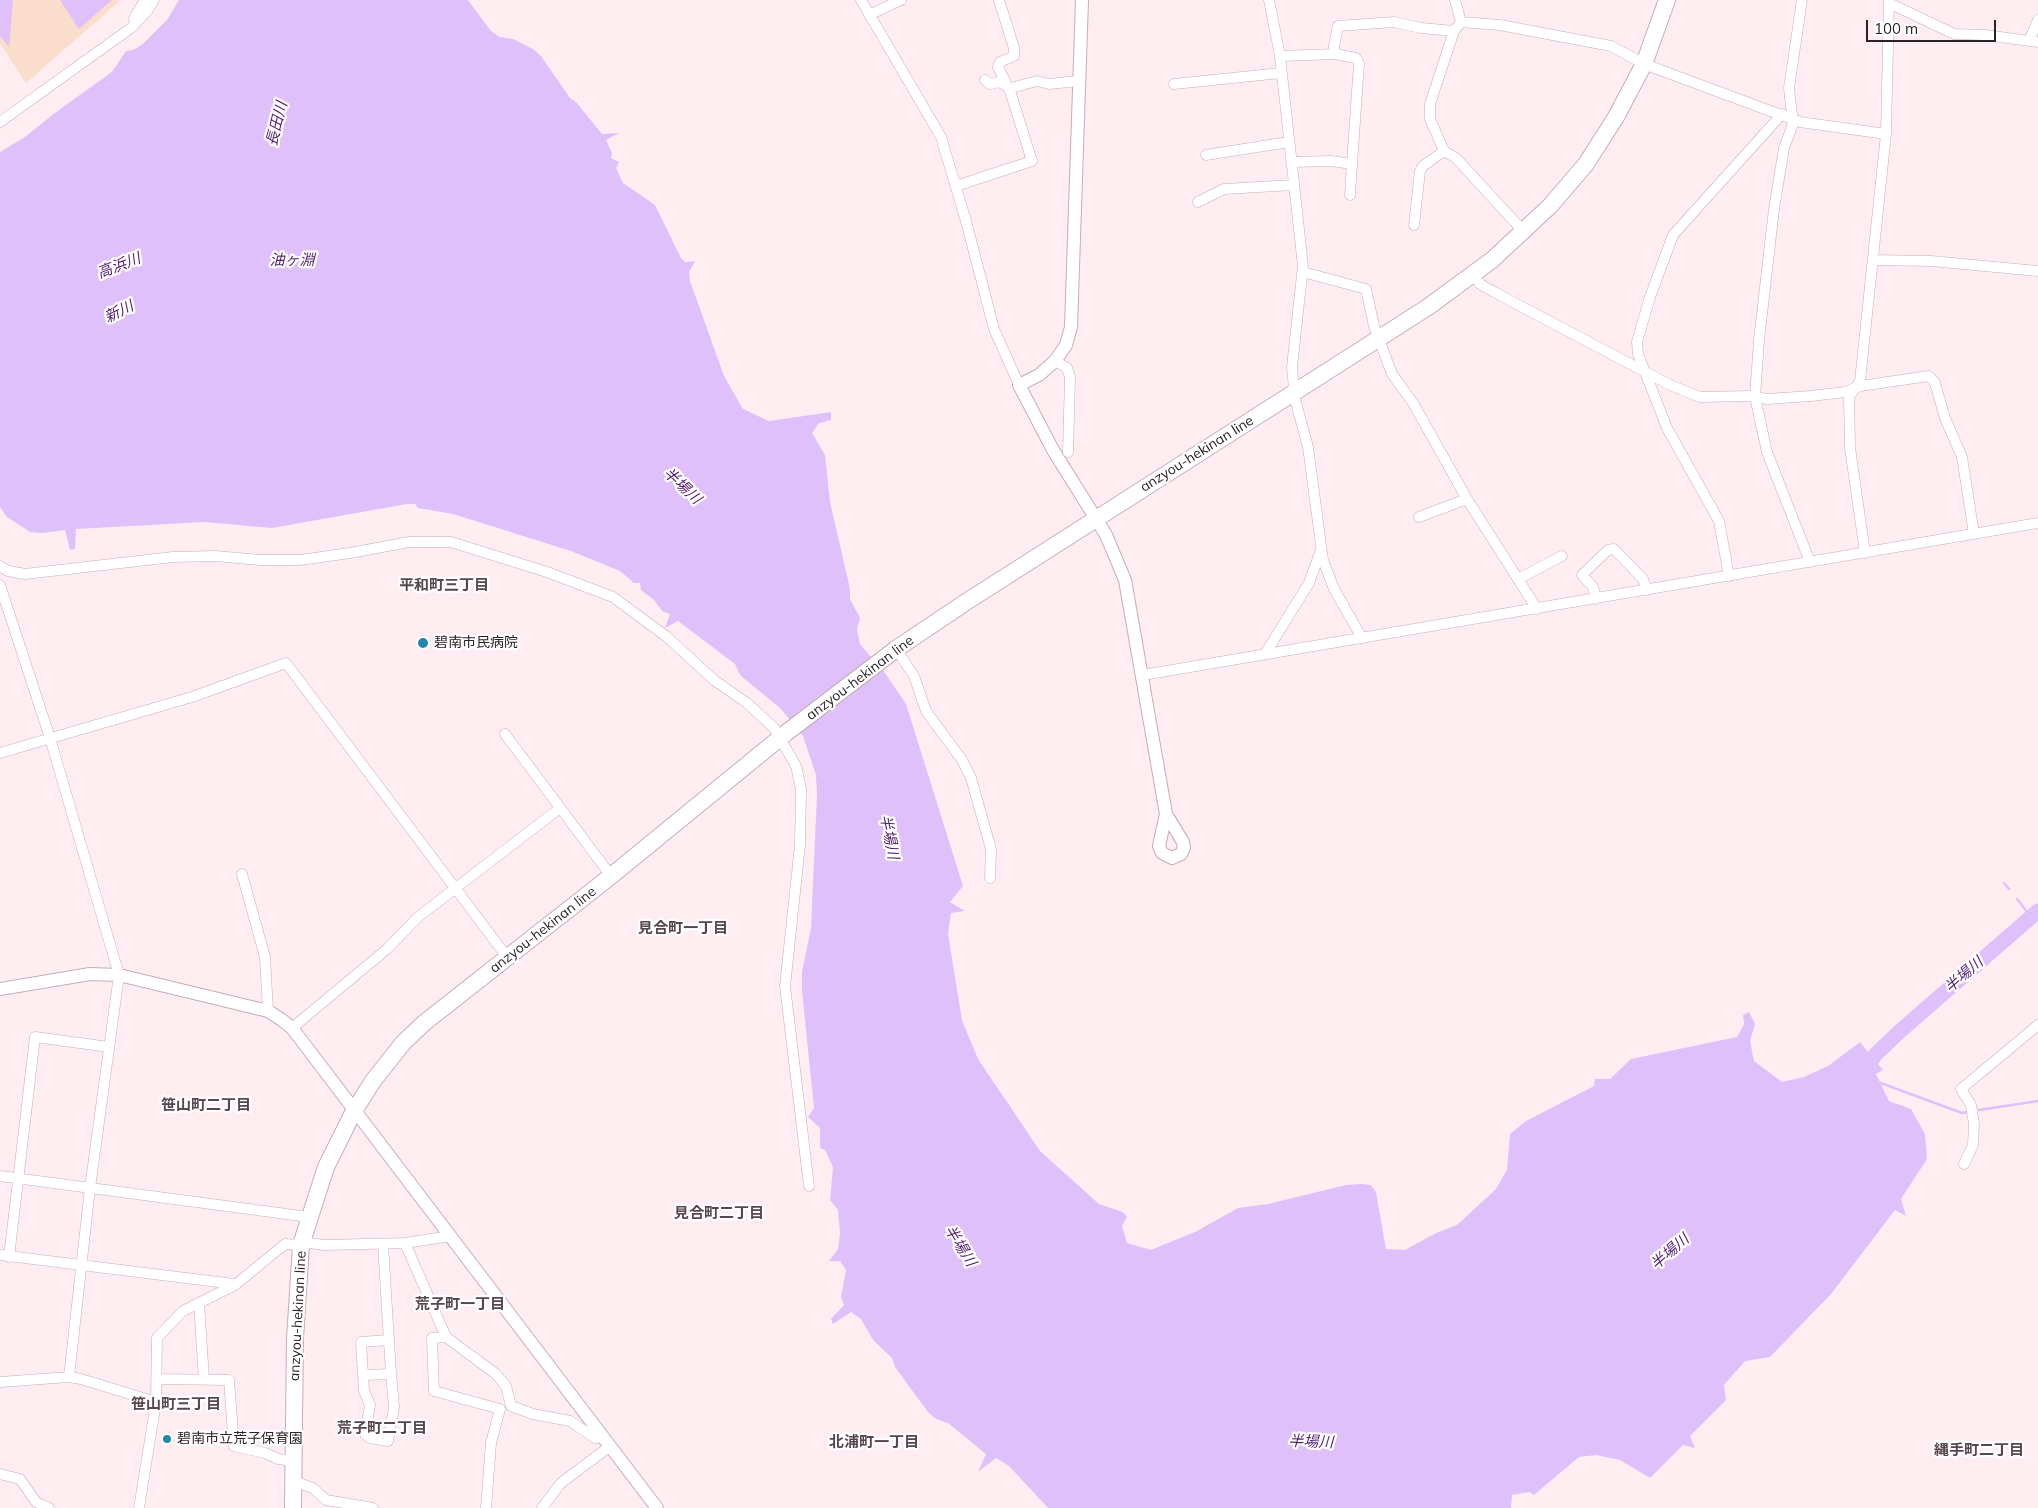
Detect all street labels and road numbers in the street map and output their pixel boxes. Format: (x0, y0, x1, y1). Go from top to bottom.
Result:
street label: anzyou-hekinan line (1137, 412, 1257, 496)
street label: anzyou-hekinan line (803, 632, 917, 724)
street label: anzyou-hekinan line (486, 883, 600, 977)
street label: anzyou-hekinan line (286, 1250, 310, 1382)

